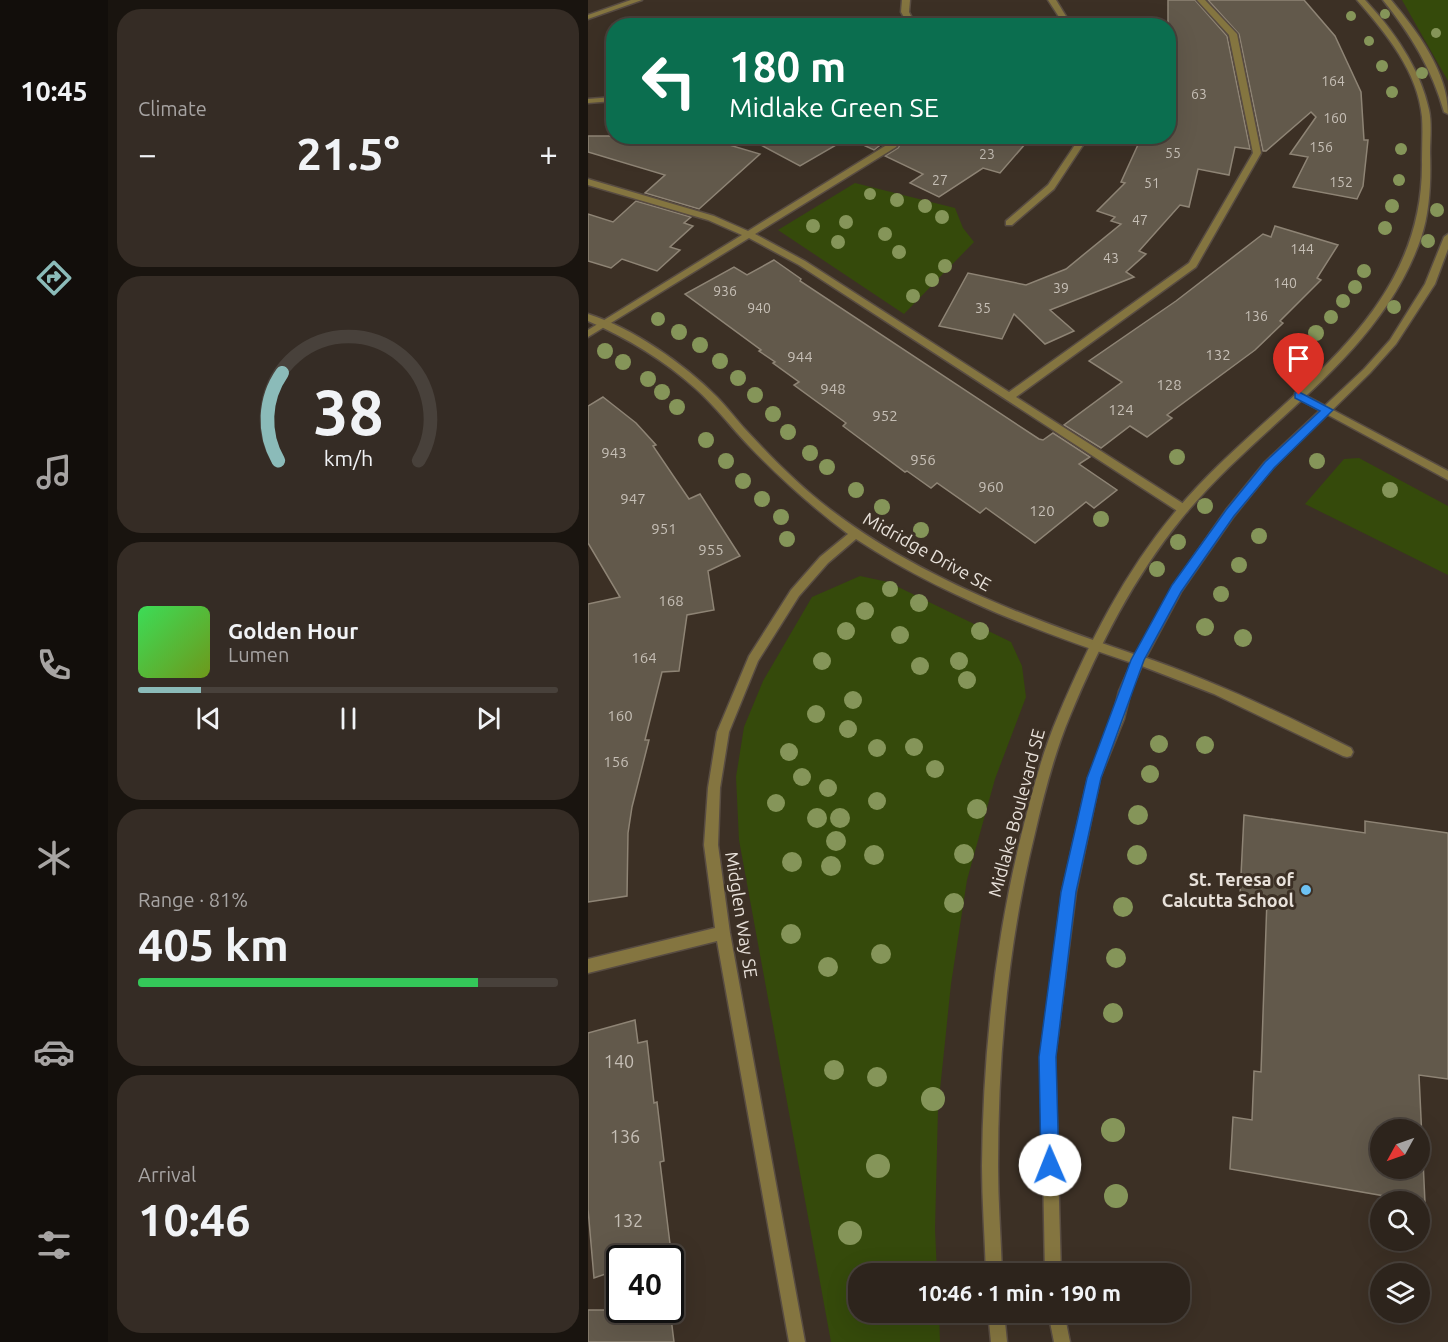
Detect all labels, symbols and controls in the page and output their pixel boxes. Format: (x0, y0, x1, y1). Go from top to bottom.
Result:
icon: left (630, 42, 708, 120)
text: 180 m (729, 43, 846, 90)
house number: 164 (1321, 73, 1345, 89)
text: 10:45 (20, 76, 88, 106)
house number: 63 (1191, 86, 1207, 102)
text: Midlake Green SE (729, 92, 939, 122)
text: Climate (138, 97, 207, 120)
house number: 160 (1323, 110, 1347, 126)
text: 21.5° (296, 128, 400, 179)
text: − (138, 135, 157, 172)
text: + (539, 135, 558, 172)
house number: 156 (1309, 139, 1333, 155)
house number: 55 (1165, 145, 1181, 161)
house number: 23 (979, 146, 995, 162)
house number: 27 (932, 172, 948, 188)
house number: 152 (1329, 174, 1353, 190)
house number: 51 (1144, 175, 1160, 191)
house number: 47 (1132, 212, 1148, 228)
house number: 144 (1290, 241, 1314, 257)
house number: 43 (1103, 250, 1119, 266)
icon: directions (33, 257, 75, 299)
house number: 140 (1273, 275, 1297, 291)
house number: 39 (1053, 280, 1069, 296)
house number: 936 (713, 283, 737, 299)
house number: 940 (747, 300, 771, 316)
house number: 35 (975, 300, 991, 316)
house number: 136 (1244, 308, 1268, 324)
pin (1273, 333, 1324, 395)
icon: arrive (1282, 342, 1315, 375)
house number: 132 (1205, 346, 1231, 363)
house number: 944 (787, 348, 813, 365)
house number: 128 (1156, 376, 1182, 393)
text: 38 (313, 378, 383, 448)
house number: 948 (820, 380, 846, 397)
house number: 124 (1108, 401, 1134, 418)
house number: 952 (872, 407, 898, 424)
house number: 943 (601, 444, 627, 461)
text: km/h (323, 447, 373, 471)
icon: music (33, 451, 75, 493)
house number: 956 (910, 451, 936, 468)
house number: 960 (978, 478, 1004, 495)
house number: 947 (620, 490, 646, 507)
house number: 120 (1029, 502, 1055, 519)
street label: Midridge Drive SE (860, 508, 995, 595)
house number: 951 (651, 520, 677, 537)
house number: 955 (698, 541, 724, 558)
house number: 168 (658, 592, 684, 609)
text: Golden Hour (228, 618, 358, 643)
text: Lumen (228, 643, 289, 666)
icon: phone (33, 644, 75, 686)
house number: 164 (631, 649, 657, 666)
icon: previous (192, 702, 225, 735)
icon: pause (332, 702, 365, 735)
icon: next (472, 702, 505, 735)
house number: 160 (607, 707, 633, 724)
street label: Midlake Boulevard SE (984, 726, 1048, 899)
house number: 156 (603, 753, 629, 770)
icon: climate (33, 837, 75, 879)
street label: Midglen Way SE (722, 850, 762, 980)
place label: St. Teresa of Calcutta School (1162, 869, 1295, 910)
marker: St. Teresa of Calcutta School (1299, 883, 1313, 897)
text: Range · 81% (138, 888, 248, 911)
text: 405 km (138, 919, 289, 970)
icon: car (33, 1031, 75, 1073)
house number: 140 (604, 1051, 634, 1071)
north arrow (1370, 1119, 1430, 1179)
map controls (1370, 1119, 1430, 1323)
house number: 136 (610, 1126, 640, 1146)
position arrow (1018, 1133, 1082, 1197)
text: Arrival (138, 1163, 196, 1186)
button: search (1370, 1191, 1430, 1251)
text: 10:46 (138, 1194, 251, 1245)
house number: 132 (613, 1210, 643, 1230)
icon: filters (33, 1224, 75, 1266)
speed limit sign: 40 (606, 1245, 684, 1323)
button: layers (1370, 1263, 1430, 1323)
text: 10:46 · 1 min · 190 m (917, 1280, 1121, 1305)

